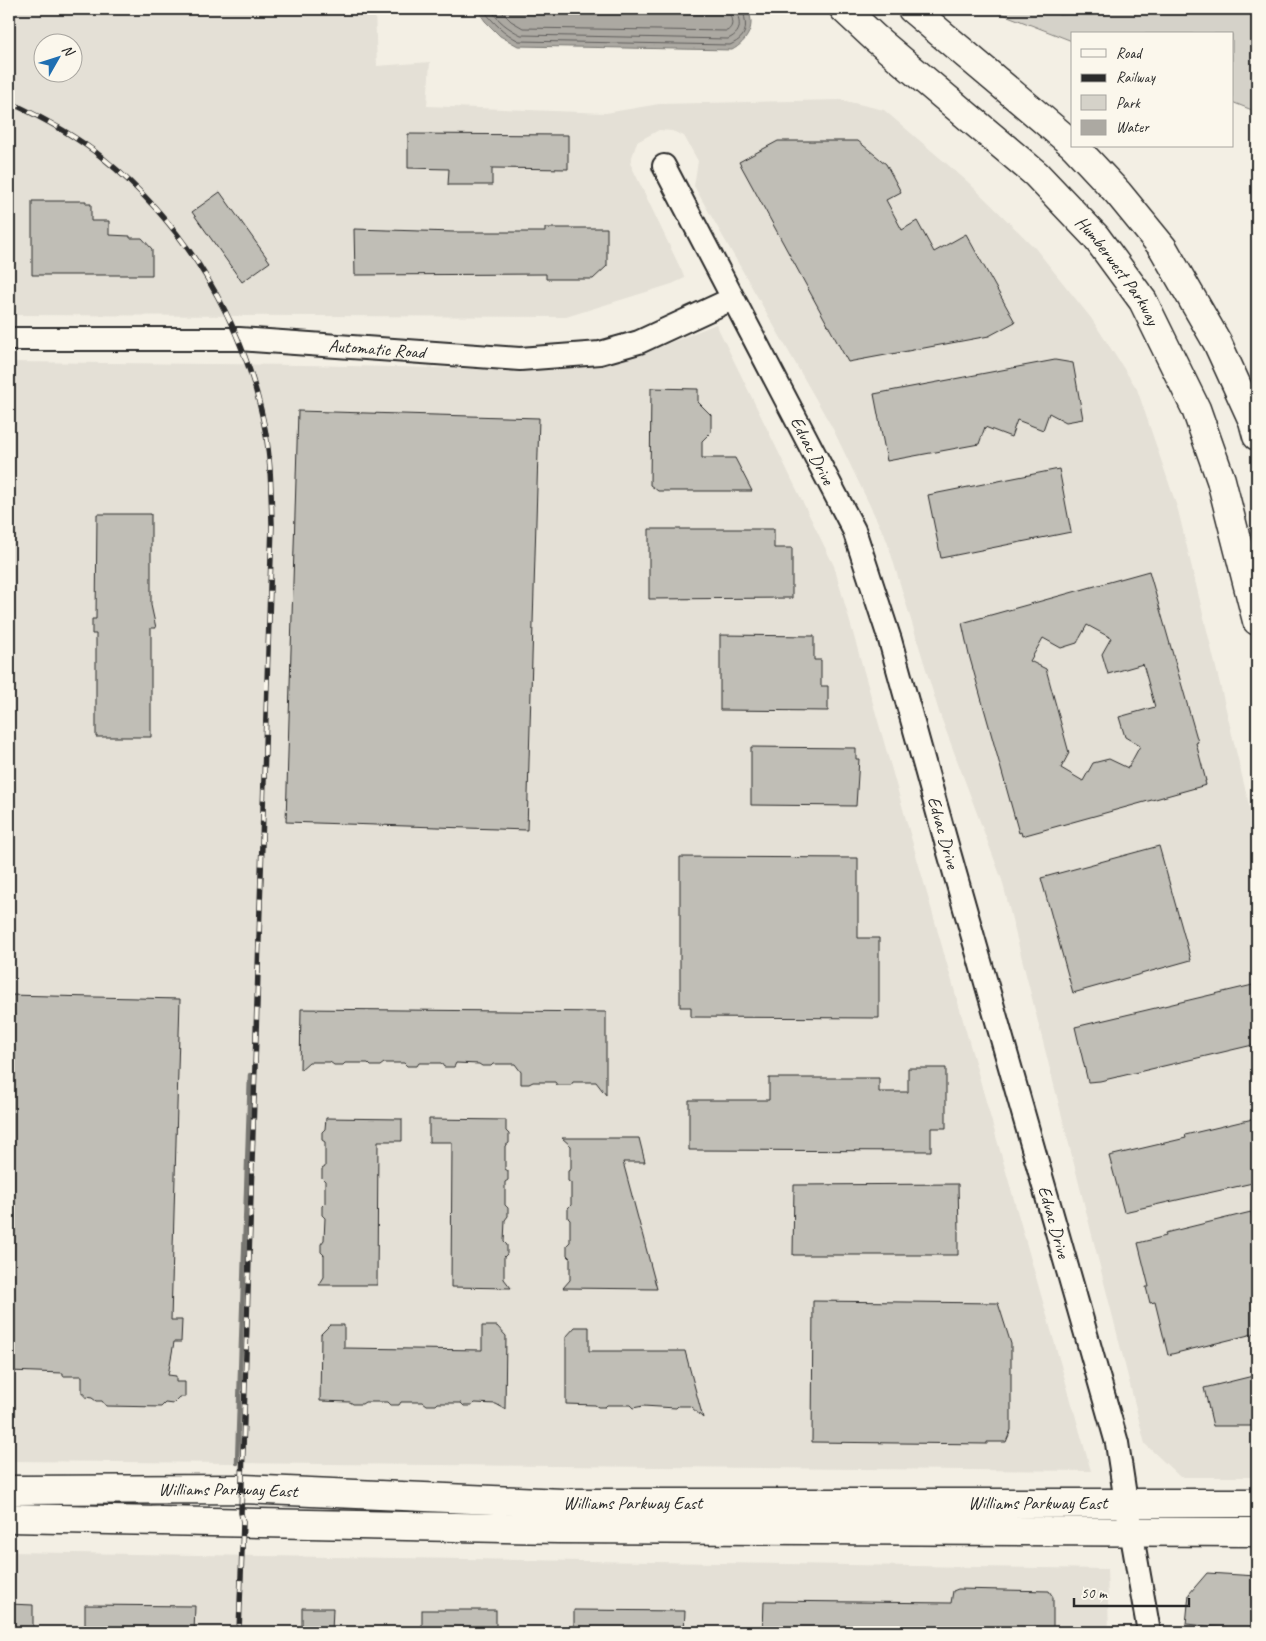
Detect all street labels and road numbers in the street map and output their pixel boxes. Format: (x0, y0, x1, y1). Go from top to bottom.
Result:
street label: Humberwest Parkway (1071, 211, 1165, 330)
street label: Automatic Road (328, 334, 429, 363)
street label: Edvac Drive (786, 413, 840, 489)
street label: Edvac Drive (923, 794, 964, 872)
street label: Edvac Drive (1033, 1183, 1075, 1262)
street label: Williams Parkway East (158, 1478, 300, 1502)
street label: Williams Parkway East (563, 1492, 704, 1514)
street label: Williams Parkway East (968, 1492, 1109, 1514)

